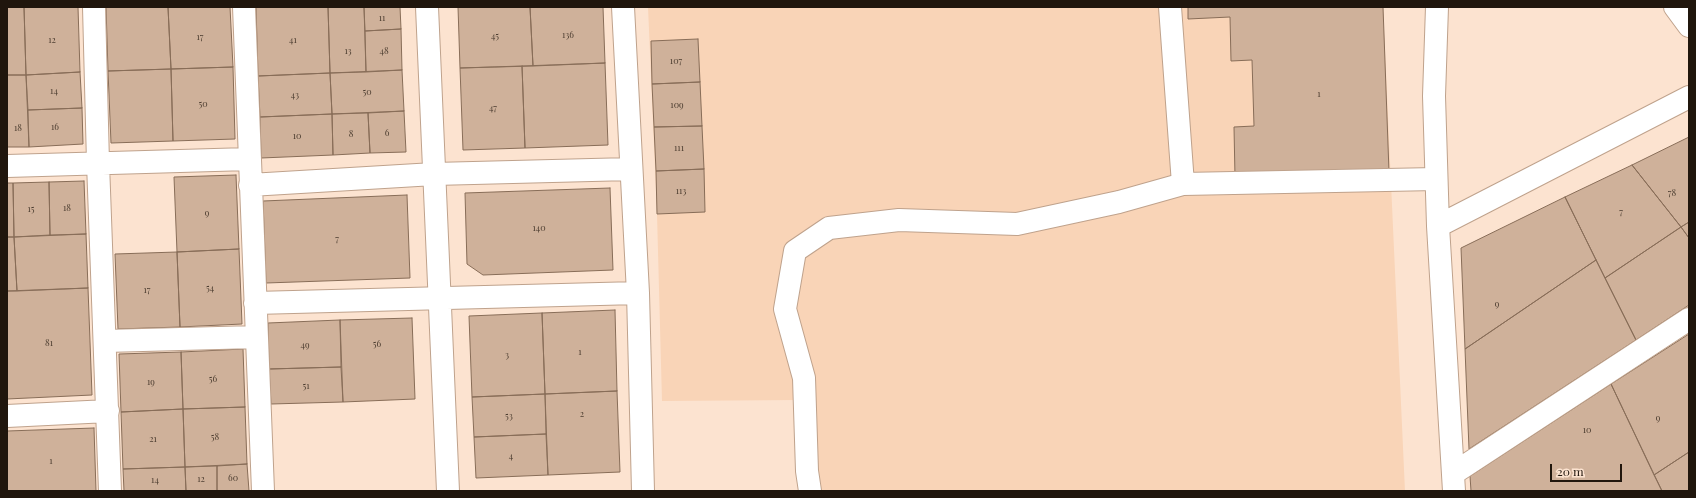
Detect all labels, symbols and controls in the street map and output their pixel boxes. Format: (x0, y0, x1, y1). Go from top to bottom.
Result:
house number: 11 (379, 13, 385, 23)
house number: 136 (562, 30, 574, 40)
house number: 45 (491, 31, 499, 41)
house number: 17 (197, 32, 203, 42)
house number: 12 (48, 35, 56, 45)
house number: 41 (289, 35, 297, 45)
house number: 13 (344, 46, 352, 56)
house number: 48 (379, 46, 389, 56)
house number: 107 (670, 56, 682, 66)
house number: 14 (50, 86, 58, 96)
house number: 50 (362, 87, 372, 97)
house number: 1 (1317, 89, 1321, 99)
house number: 43 (291, 90, 299, 100)
house number: 50 (198, 99, 208, 109)
house number: 109 (670, 100, 684, 110)
house number: 47 (489, 103, 497, 113)
house number: 16 (51, 122, 59, 132)
house number: 18 (14, 123, 22, 133)
house number: 6 (385, 128, 389, 138)
house number: 8 (349, 129, 353, 139)
house number: 10 (293, 131, 301, 141)
house number: 111 (674, 143, 684, 153)
house number: 113 (676, 186, 686, 196)
house number: 78 (1668, 188, 1676, 198)
house number: 18 (63, 203, 71, 213)
house number: 15 (28, 204, 34, 214)
house number: 7 (1619, 207, 1623, 217)
house number: 9 (205, 208, 209, 218)
house number: 140 (532, 223, 546, 233)
house number: 7 (335, 234, 339, 244)
house number: 54 (206, 283, 214, 293)
house number: 17 (144, 285, 150, 295)
house number: 9 (1495, 299, 1499, 309)
house number: 81 (45, 338, 53, 348)
house number: 56 (373, 339, 381, 349)
house number: 49 (300, 340, 310, 350)
house number: 1 (578, 347, 582, 357)
house number: 3 (505, 350, 509, 360)
house number: 56 (209, 374, 217, 384)
house number: 19 (147, 377, 155, 387)
house number: 51 (302, 381, 310, 391)
house number: 2 (580, 409, 584, 419)
house number: 53 (505, 411, 513, 421)
house number: 9 (1656, 413, 1660, 423)
house number: 10 (1583, 425, 1591, 435)
house number: 58 (211, 432, 219, 442)
house number: 21 (149, 434, 157, 444)
house number: 4 (509, 451, 513, 461)
house number: 1 (49, 456, 53, 466)
scale bar (1552, 456, 1624, 482)
text: 20 m (1557, 463, 1584, 479)
house number: 60 (228, 473, 238, 483)
house number: 12 (197, 474, 205, 484)
house number: 14 (151, 475, 159, 485)

